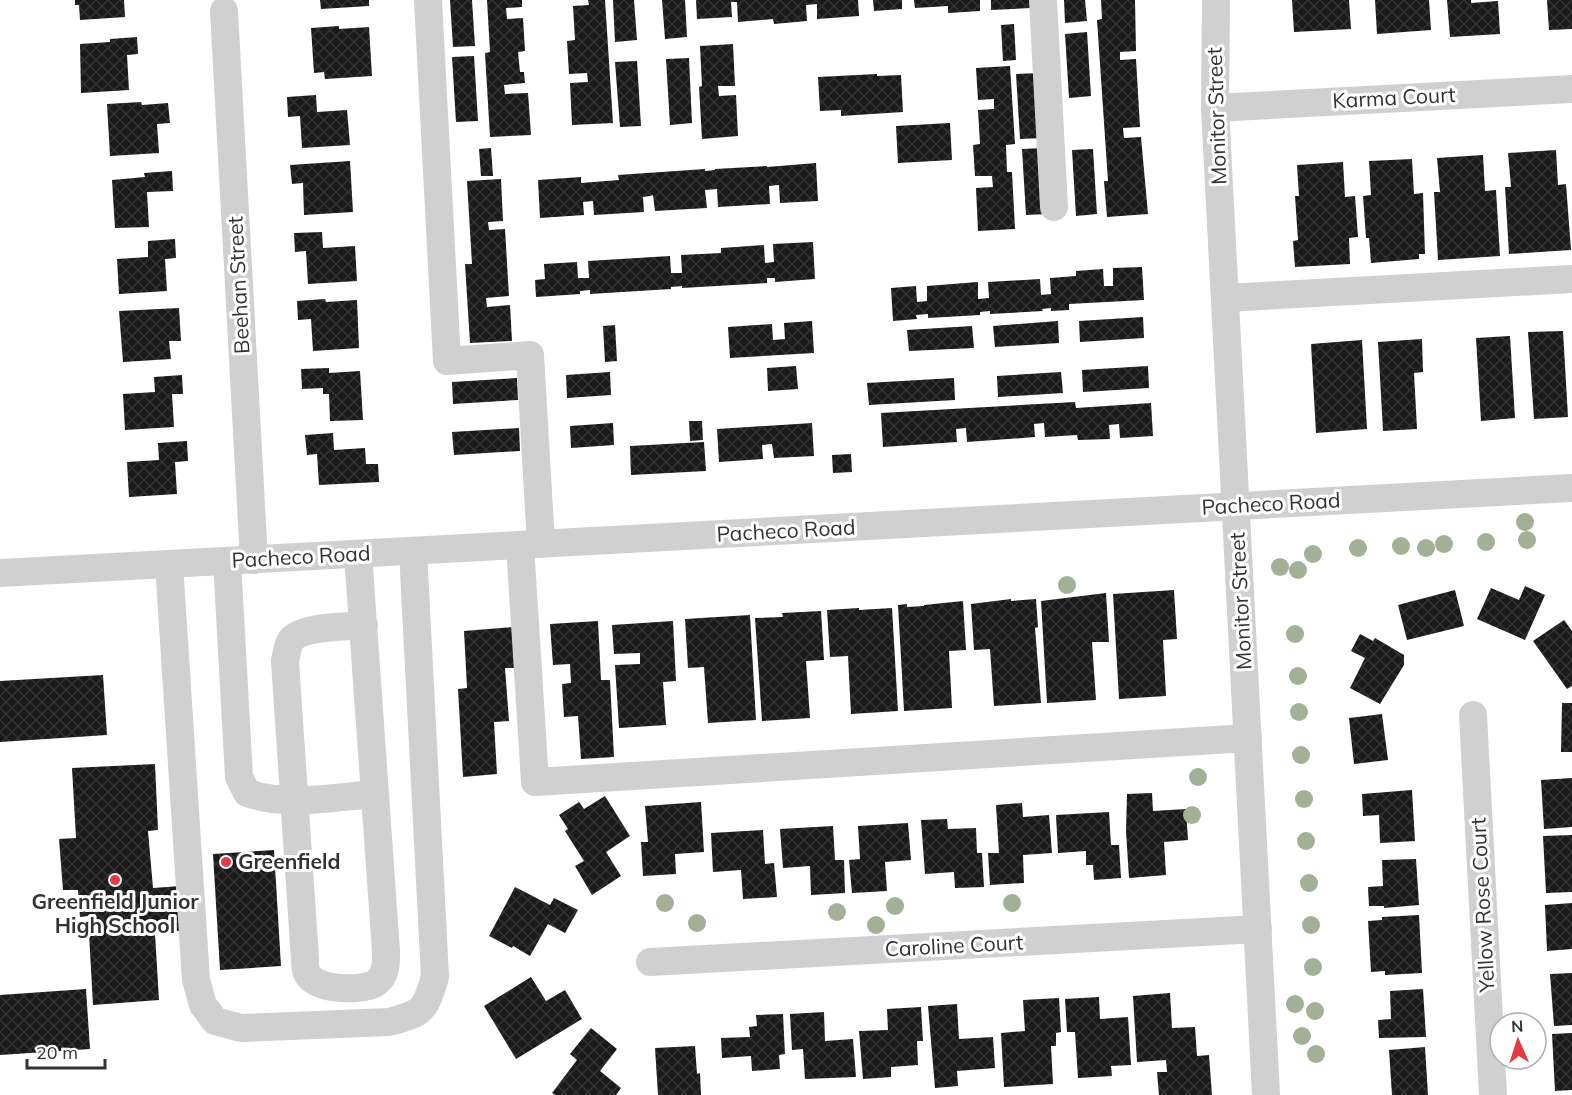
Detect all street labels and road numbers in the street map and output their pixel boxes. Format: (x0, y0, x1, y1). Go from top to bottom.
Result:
street label: Monitor Street (1201, 47, 1231, 185)
street label: Karma Court (1332, 81, 1456, 113)
street label: Beehan Street (221, 216, 255, 355)
street label: Pacheco Road (1201, 486, 1341, 520)
street label: Pacheco Road (716, 513, 856, 547)
street label: Monitor Street (1223, 532, 1257, 671)
street label: Pacheco Road (231, 539, 371, 573)
street label: Yellow Rose Court (1464, 817, 1500, 994)
street label: Caroline Court (884, 928, 1024, 962)

